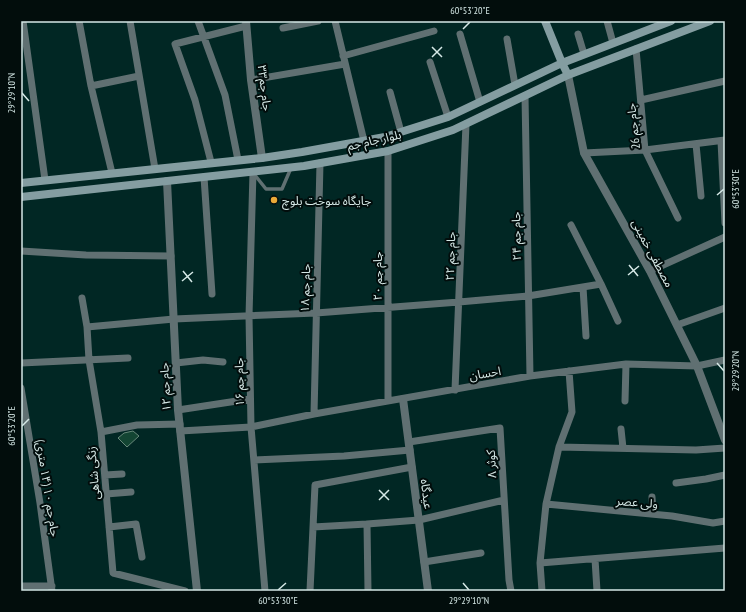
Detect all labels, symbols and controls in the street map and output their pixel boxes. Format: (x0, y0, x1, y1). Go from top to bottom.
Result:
text: 60°53'20"E (450, 4, 490, 17)
street label: جام جم۳۳ (253, 64, 275, 112)
text: 29°29'10"N (5, 73, 18, 113)
street label: جام جم 26 (623, 102, 645, 150)
street label: بلوار جام جم (346, 127, 403, 155)
text: 60°53'30"E (729, 169, 742, 209)
place label: جایگاه سوخت بلوچ (282, 193, 371, 210)
marker: جایگاه سوخت بلوچ (269, 195, 279, 205)
street label: جام جم ۲۴ (508, 211, 526, 261)
street label: مصطفی خمینی (629, 216, 677, 290)
street label: جام جم ۲۲ (442, 231, 460, 281)
street label: جام جم ۲۰ (370, 251, 387, 301)
street label: جام جم ۱۸ (297, 263, 315, 313)
text: 29°29'20"N (729, 351, 742, 391)
street label: جام جم ۱۶ (231, 357, 249, 407)
street label: جام جم ۱۲ (156, 362, 176, 412)
street label: احسان (468, 363, 502, 383)
text: 60°53'20"E (5, 406, 18, 446)
street label: جام جم ۱۰ (۱۴ متری) (31, 438, 63, 538)
street label: زنگی شاهی (83, 446, 103, 500)
street label: کوثر ۸ (483, 448, 499, 479)
street label: عیدگاه (418, 478, 436, 510)
street label: ولی عصر (614, 493, 659, 511)
text: 60°53'30"E (258, 594, 298, 607)
text: 29°29'10"N (449, 594, 489, 607)

